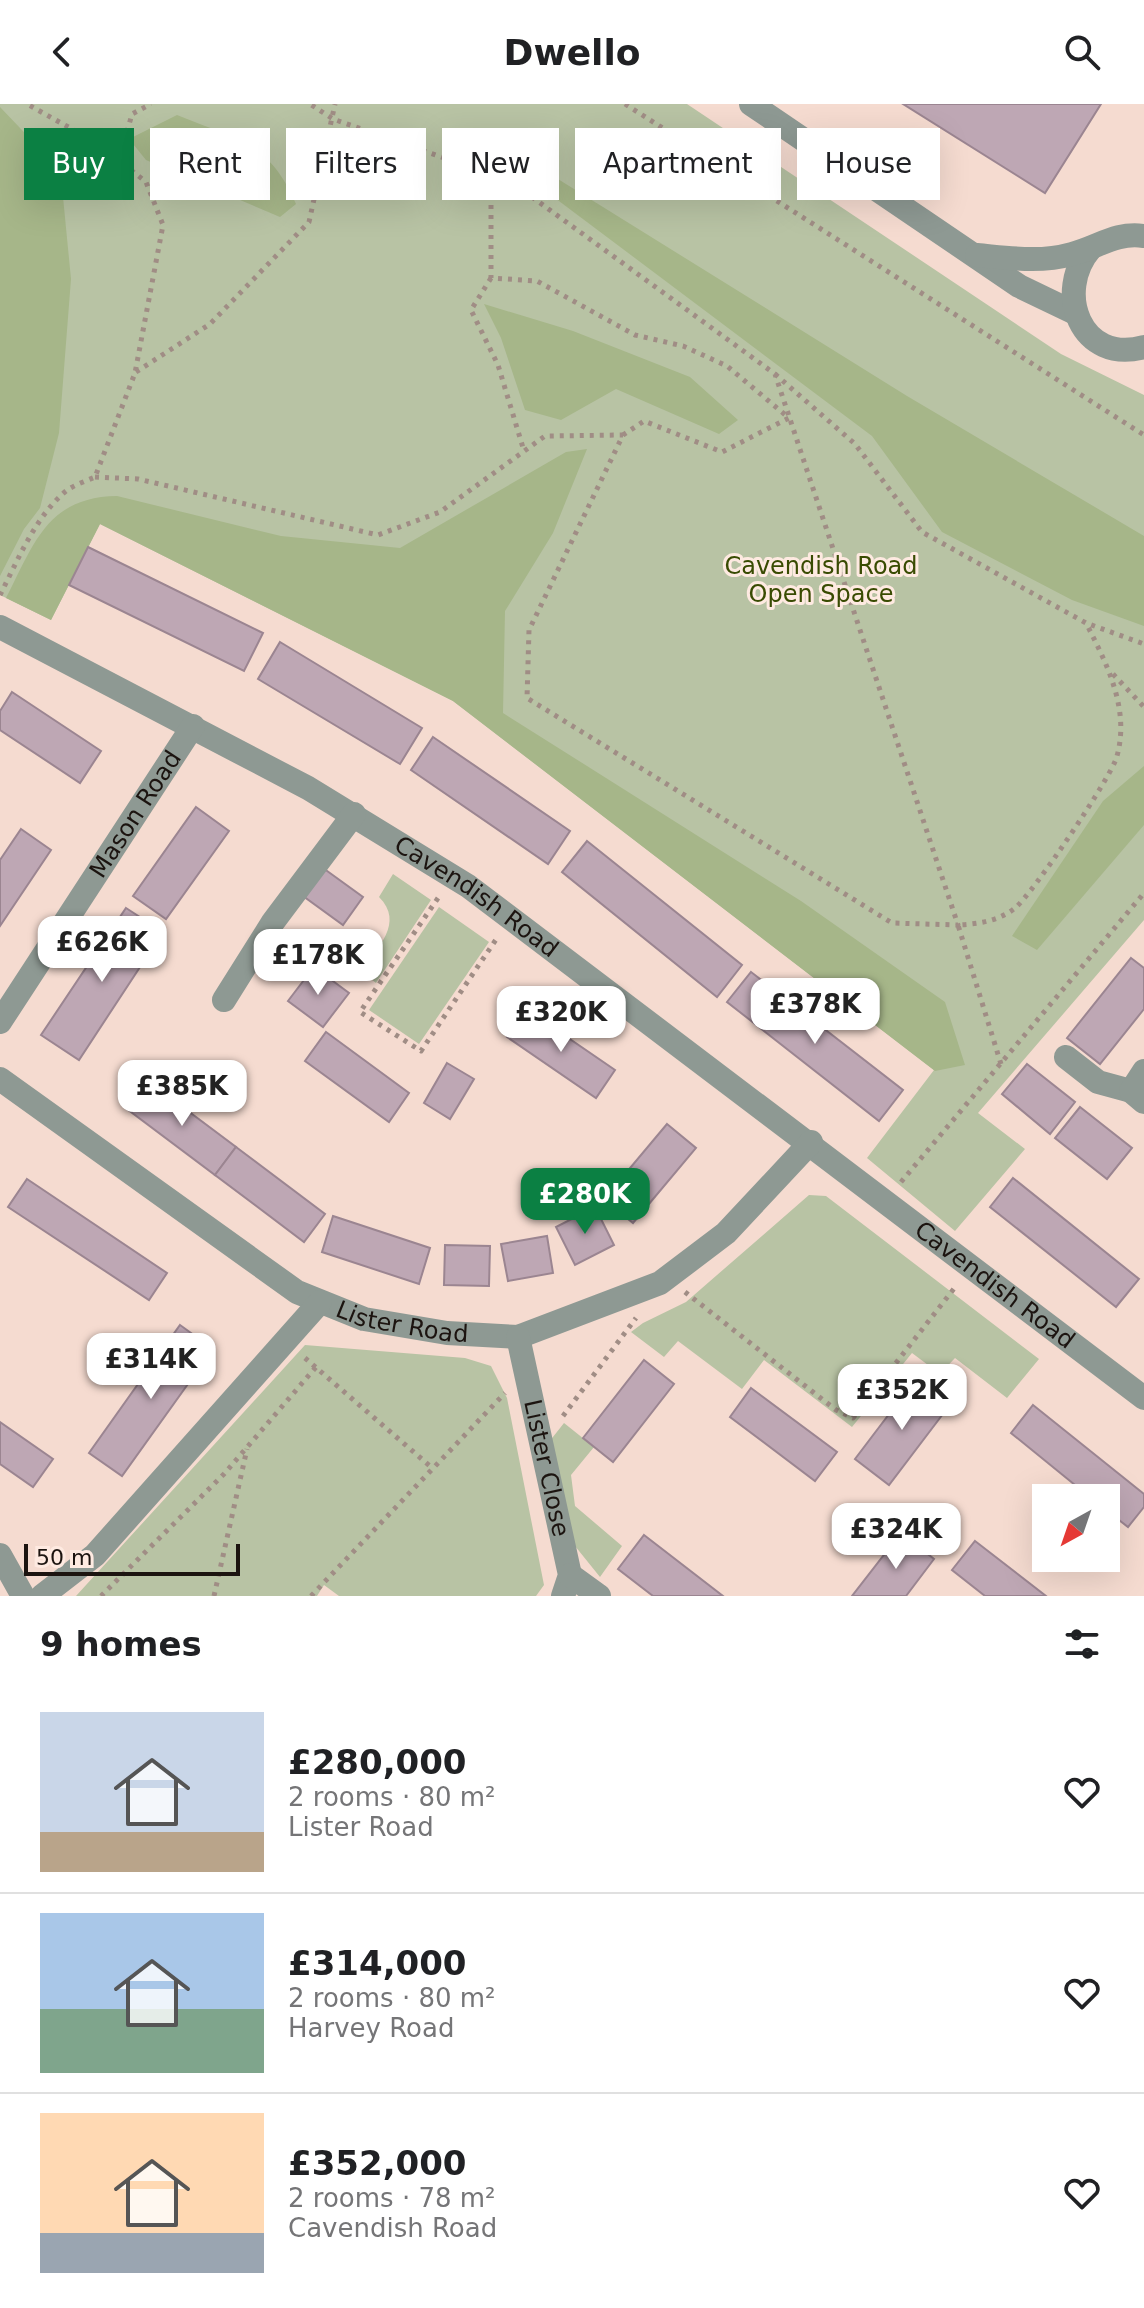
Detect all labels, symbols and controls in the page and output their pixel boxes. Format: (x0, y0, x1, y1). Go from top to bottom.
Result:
icon: back (40, 30, 84, 74)
icon: search (1060, 30, 1104, 74)
text: Dwello (504, 32, 640, 73)
chip: Buy (24, 128, 134, 200)
chip: Rent (150, 128, 270, 200)
chip: Filters (286, 128, 426, 200)
chip: New (442, 128, 559, 200)
chip: Apartment (575, 128, 781, 200)
chip: House (797, 128, 940, 200)
park label: Cavendish Road Open Space (724, 552, 918, 608)
street label: Mason Road (84, 746, 187, 883)
street label: Cavendish Road (389, 830, 564, 963)
pin: £626K (46, 916, 158, 984)
text: £626K (56, 927, 148, 957)
pin: £178K (262, 929, 374, 997)
text: £178K (272, 940, 364, 970)
pin: £378K (759, 978, 871, 1046)
pin: £320K (505, 986, 617, 1054)
text: £378K (769, 989, 861, 1019)
text: £320K (515, 997, 607, 1027)
pin: £385K (126, 1060, 238, 1128)
text: £385K (136, 1071, 228, 1101)
pin: £280K (529, 1168, 641, 1236)
text: £280K (539, 1179, 631, 1209)
street label: Cavendish Road (909, 1216, 1080, 1354)
street label: Lister Road (332, 1295, 469, 1348)
pin: £314K (95, 1333, 207, 1401)
text: £314K (105, 1344, 197, 1374)
pin: £352K (846, 1364, 958, 1432)
text: £352K (856, 1375, 948, 1405)
street label: Lister Close (518, 1397, 575, 1539)
north arrow (1032, 1484, 1120, 1572)
map controls (1032, 1484, 1120, 1572)
pin: £324K (840, 1503, 952, 1571)
text: £324K (850, 1514, 942, 1544)
scale bar (24, 1540, 240, 1576)
text: 50 m (36, 1545, 92, 1570)
icon: filters (1060, 1622, 1104, 1666)
text: 9 homes (40, 1624, 202, 1664)
text: £280,000 (288, 1742, 467, 1782)
icon: home (104, 1744, 200, 1840)
icon: heart (1060, 1770, 1104, 1814)
text: 2 rooms · 80 m² (288, 1782, 496, 1812)
text: Lister Road (288, 1812, 434, 1842)
text: £314,000 (288, 1943, 467, 1983)
icon: home (104, 1945, 200, 2041)
icon: heart (1060, 1971, 1104, 2015)
text: 2 rooms · 80 m² (288, 1983, 496, 2013)
text: Harvey Road (288, 2013, 454, 2043)
text: £352,000 (288, 2143, 467, 2183)
icon: home (104, 2145, 200, 2241)
icon: heart (1060, 2171, 1104, 2215)
text: 2 rooms · 78 m² (288, 2183, 496, 2213)
text: Cavendish Road (288, 2213, 497, 2243)

